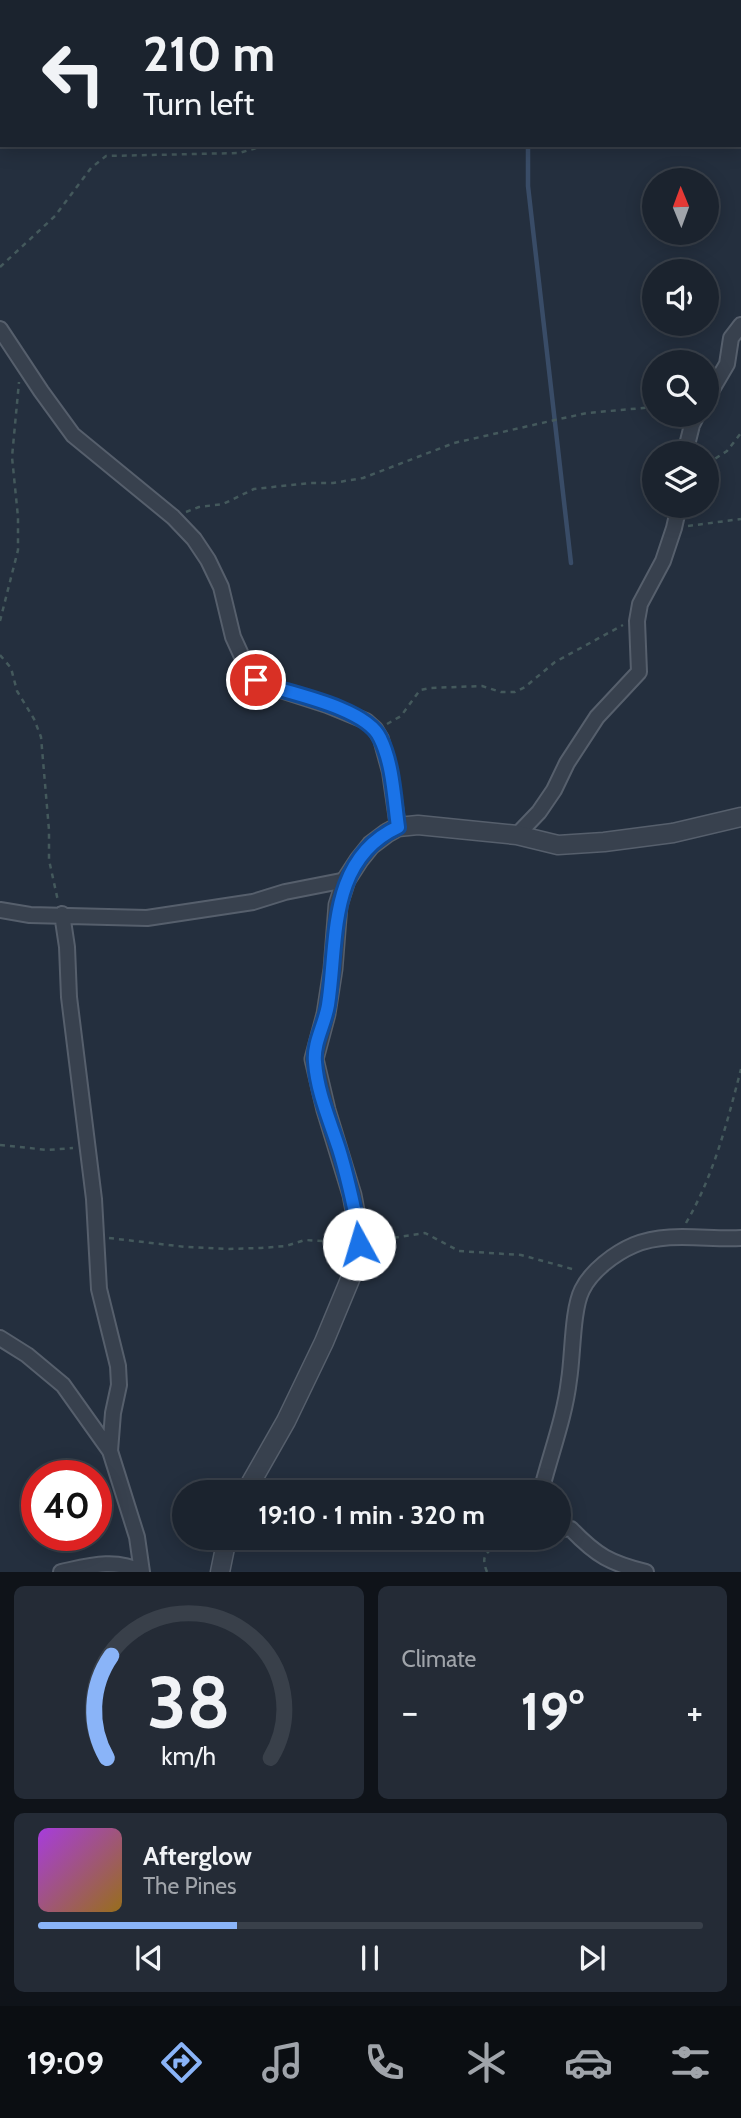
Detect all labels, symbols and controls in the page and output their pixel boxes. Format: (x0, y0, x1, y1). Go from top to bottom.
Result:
text: 210 m (143, 24, 275, 83)
icon: left (28, 28, 119, 119)
text: Turn left (143, 84, 254, 123)
north arrow (642, 168, 719, 245)
map controls (642, 168, 719, 518)
button: sound (642, 259, 719, 336)
button: search (642, 350, 719, 427)
button: layers (642, 441, 719, 518)
pin (226, 650, 286, 710)
icon: arrive (237, 661, 275, 699)
position arrow (322, 1207, 396, 1281)
speed limit sign: 40 (21, 1460, 112, 1551)
text: 19:10 · 1 min · 320 m (258, 1499, 485, 1531)
text: Climate (402, 1645, 476, 1673)
text: 38 (147, 1659, 230, 1747)
text: 19° (521, 1680, 584, 1743)
text: − (402, 1688, 418, 1735)
text: + (686, 1688, 703, 1735)
text: km/h (161, 1741, 216, 1771)
text: Afterglow (143, 1840, 252, 1872)
text: The Pines (143, 1872, 237, 1900)
icon: previous (130, 1939, 168, 1977)
icon: pause (351, 1939, 389, 1977)
icon: next (573, 1939, 611, 1977)
icon: directions (157, 2038, 206, 2087)
icon: music (258, 2038, 307, 2087)
icon: phone (360, 2038, 409, 2087)
icon: climate (462, 2038, 511, 2087)
icon: car (564, 2038, 613, 2087)
icon: filters (666, 2038, 715, 2087)
text: 19:09 (26, 2043, 104, 2082)

